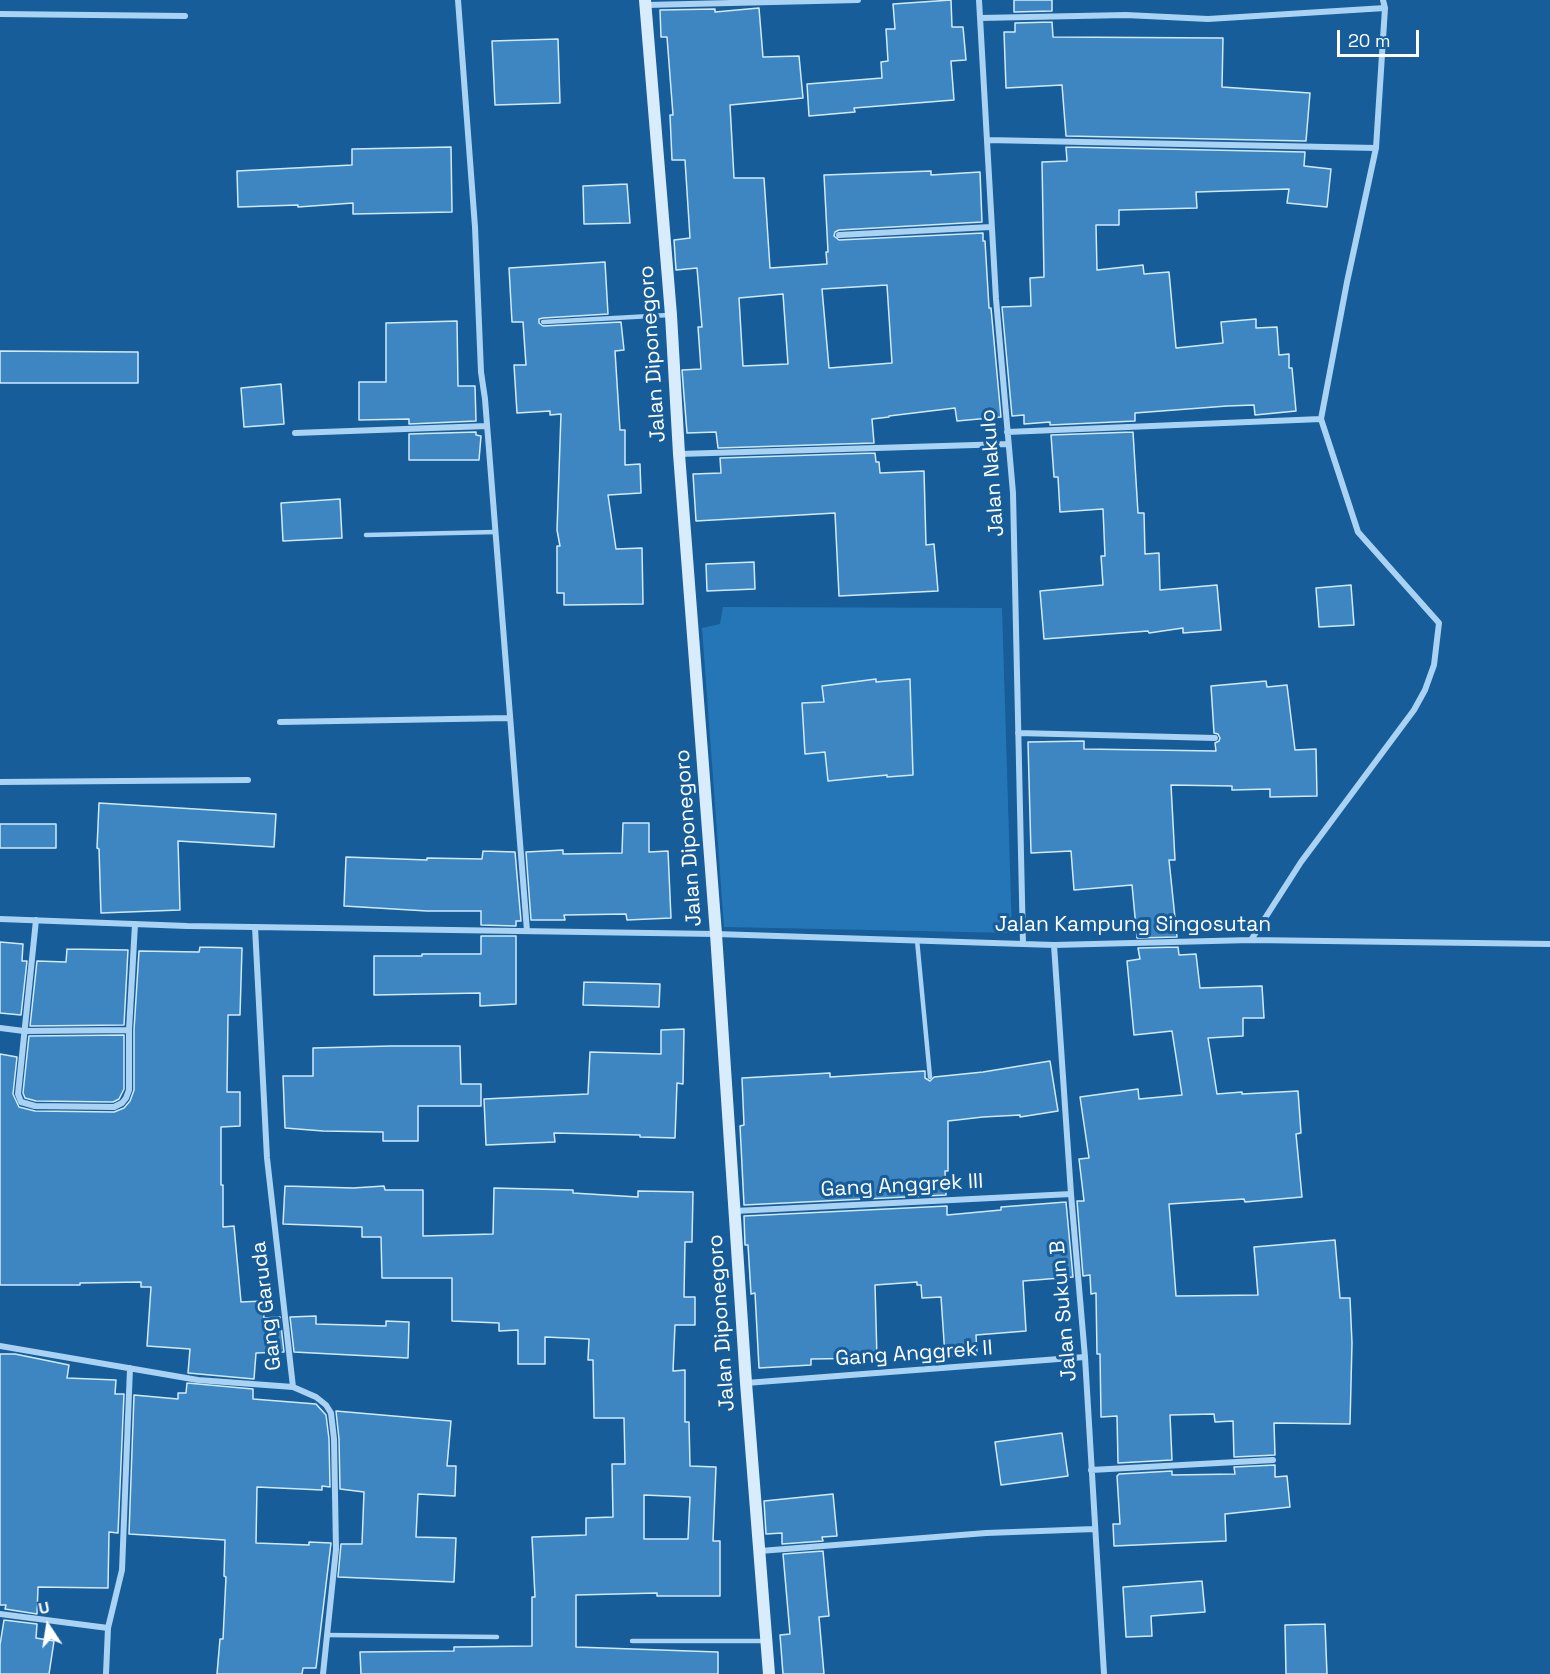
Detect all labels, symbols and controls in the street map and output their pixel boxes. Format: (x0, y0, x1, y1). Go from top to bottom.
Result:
scale bar (1340, 18, 1422, 56)
text: 20 m (1348, 29, 1391, 52)
street label: Jalan Diponegoro (634, 265, 672, 443)
street label: Jalan Nakulo (976, 408, 1010, 538)
street label: Jalan Diponegoro (670, 749, 708, 927)
street label: Jalan Kampung Singosutan (995, 912, 1271, 938)
street label: Gang Anggrek III (820, 1169, 984, 1203)
street label: Jalan Diponegoro (703, 1234, 741, 1412)
street label: Jalan Sukun B (1045, 1239, 1083, 1383)
street label: Gang Garuda (247, 1240, 287, 1372)
street label: Gang Anggrek II (834, 1336, 994, 1372)
north arrow (18, 1596, 78, 1656)
text: U (37, 1597, 52, 1619)

